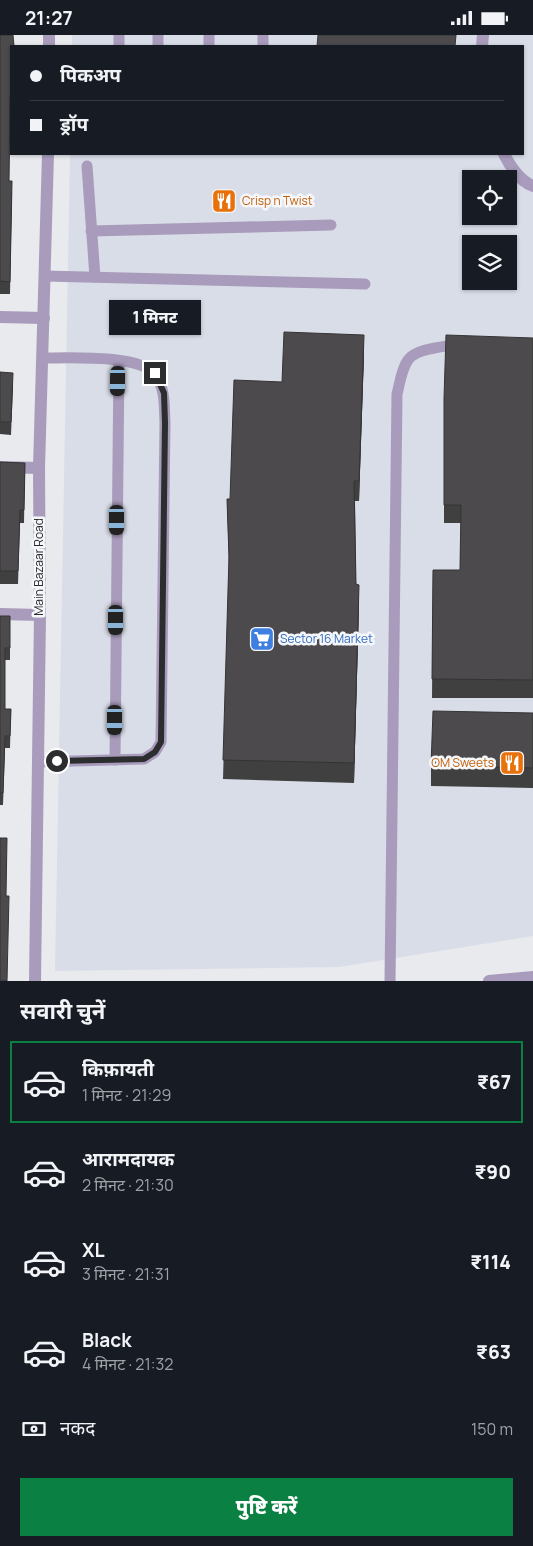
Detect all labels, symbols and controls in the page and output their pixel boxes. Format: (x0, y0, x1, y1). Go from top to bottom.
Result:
text: 21:27 (25, 5, 73, 31)
text: पिकअप (60, 62, 121, 88)
text: ड्रॉप (60, 111, 88, 137)
map controls (462, 170, 517, 290)
button: locate (462, 170, 517, 225)
restaurant icon: Crisp n Twist (211, 188, 237, 214)
place label: Crisp n Twist (242, 192, 313, 209)
button: layers (462, 235, 517, 290)
callout: 1 मिनट (109, 301, 201, 335)
text: 1 मिनट (133, 306, 177, 328)
route end (144, 362, 166, 384)
car (110, 366, 125, 396)
car (109, 505, 124, 535)
street label: Main Bazaar Road (30, 518, 47, 616)
car (108, 605, 123, 635)
supermarket icon: Sector 16 Market (249, 626, 275, 652)
place label: Sector 16 Market (280, 630, 373, 647)
car (107, 705, 122, 735)
route start (46, 750, 68, 772)
restaurant icon: OM Sweets (499, 750, 525, 776)
place label: OM Sweets (431, 754, 494, 771)
text: सवारी चुनें (20, 996, 105, 1026)
text: किफ़ायती (82, 1056, 154, 1082)
icon: car (22, 1060, 67, 1105)
text: ₹67 (477, 1069, 511, 1095)
text: 1 मिनट · 21:29 (82, 1084, 171, 1106)
text: आरामदायक (82, 1146, 174, 1172)
icon: car (22, 1150, 67, 1195)
text: ₹90 (475, 1159, 511, 1185)
text: 2 मिनट · 21:30 (82, 1174, 174, 1196)
text: XL (82, 1237, 105, 1263)
icon: car (22, 1240, 67, 1285)
text: ₹114 (470, 1249, 511, 1275)
text: 3 मिनट · 21:31 (82, 1263, 170, 1285)
text: Black (82, 1327, 131, 1353)
icon: car (22, 1330, 67, 1375)
text: ₹63 (476, 1339, 511, 1365)
text: 4 मिनट · 21:32 (82, 1353, 173, 1375)
icon: cash (20, 1415, 48, 1443)
text: नकद (60, 1415, 95, 1441)
text: 150 m (471, 1418, 513, 1440)
button: पुष्टि करें (20, 1478, 513, 1536)

